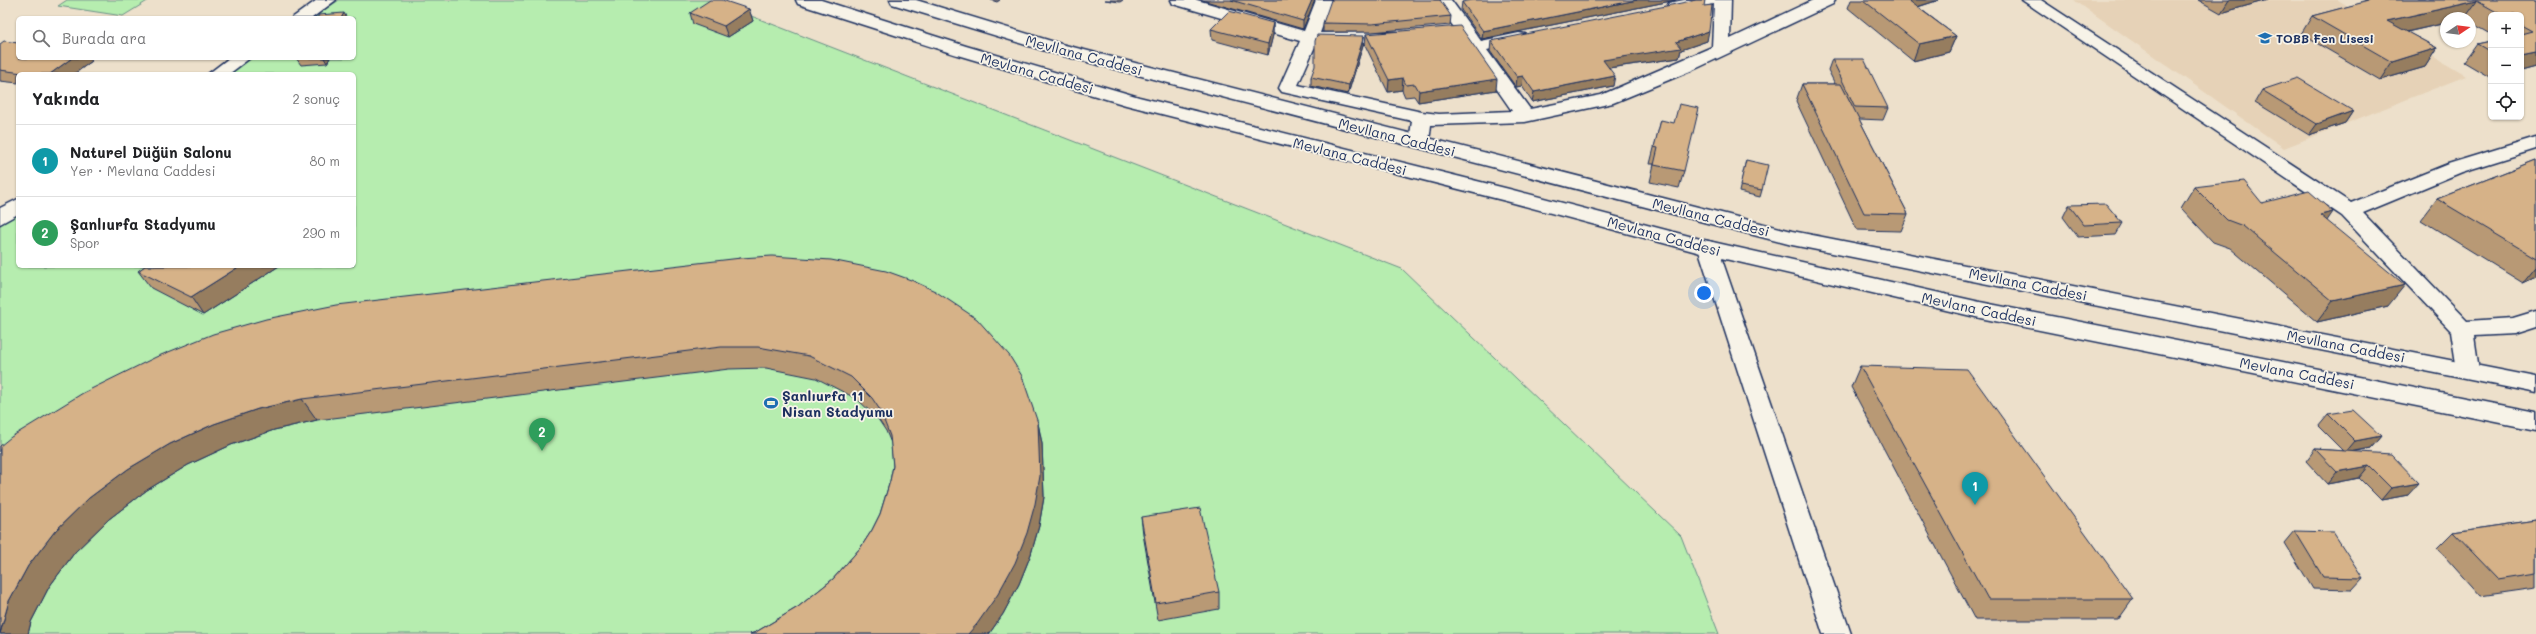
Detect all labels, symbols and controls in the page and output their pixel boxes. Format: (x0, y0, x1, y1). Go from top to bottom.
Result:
north arrow (2440, 12, 2476, 48)
map controls (2488, 12, 2524, 120)
button: + (2488, 12, 2524, 48)
search box (16, 16, 356, 60)
icon: search (30, 27, 52, 49)
text: Burada ara (62, 28, 146, 48)
street label: Mevllana Caddesi (1024, 30, 1144, 80)
school or university icon: TOBB Fen Lisesi (2257, 30, 2273, 46)
place label: TOBB Fen Lisesi (2276, 30, 2374, 46)
street label: Mevlana Caddesi (978, 48, 1096, 98)
button: − (2488, 48, 2524, 84)
button: locate (2488, 84, 2524, 120)
text: Yakında (32, 87, 100, 109)
text: 2 sonuç (293, 90, 340, 107)
street label: Mevllana Caddesi (1336, 113, 1458, 161)
street label: Mevlana Caddesi (1291, 133, 1409, 179)
text: Naturel Düğün Salonu (70, 142, 232, 162)
text: 1 (42, 152, 48, 169)
text: 80 m (310, 152, 340, 169)
text: Yer · Mevlana Caddesi (70, 162, 215, 179)
street label: Mevllana Caddesi (1650, 193, 1772, 241)
street label: Mevlana Caddesi (1605, 212, 1723, 260)
text: Şanlıurfa Stadyumu (70, 214, 216, 234)
text: 2 (41, 224, 49, 241)
text: 290 m (303, 224, 340, 241)
text: Spor (70, 234, 100, 251)
street label: Mevllana Caddesi (1967, 263, 2089, 305)
your location (1694, 283, 1714, 303)
street label: Mevlana Caddesi (1920, 288, 2038, 330)
street label: Mevllana Caddesi (2285, 325, 2407, 367)
street label: Mevlana Caddesi (2238, 353, 2356, 393)
place label: Şanlıurfa 11 Nisan Stadyumu (782, 386, 893, 421)
sports icon: Şanlıurfa 11 Nisan Stadyumu (763, 395, 779, 411)
pin: 2 (529, 418, 555, 451)
pin: 1 (1962, 472, 1988, 505)

